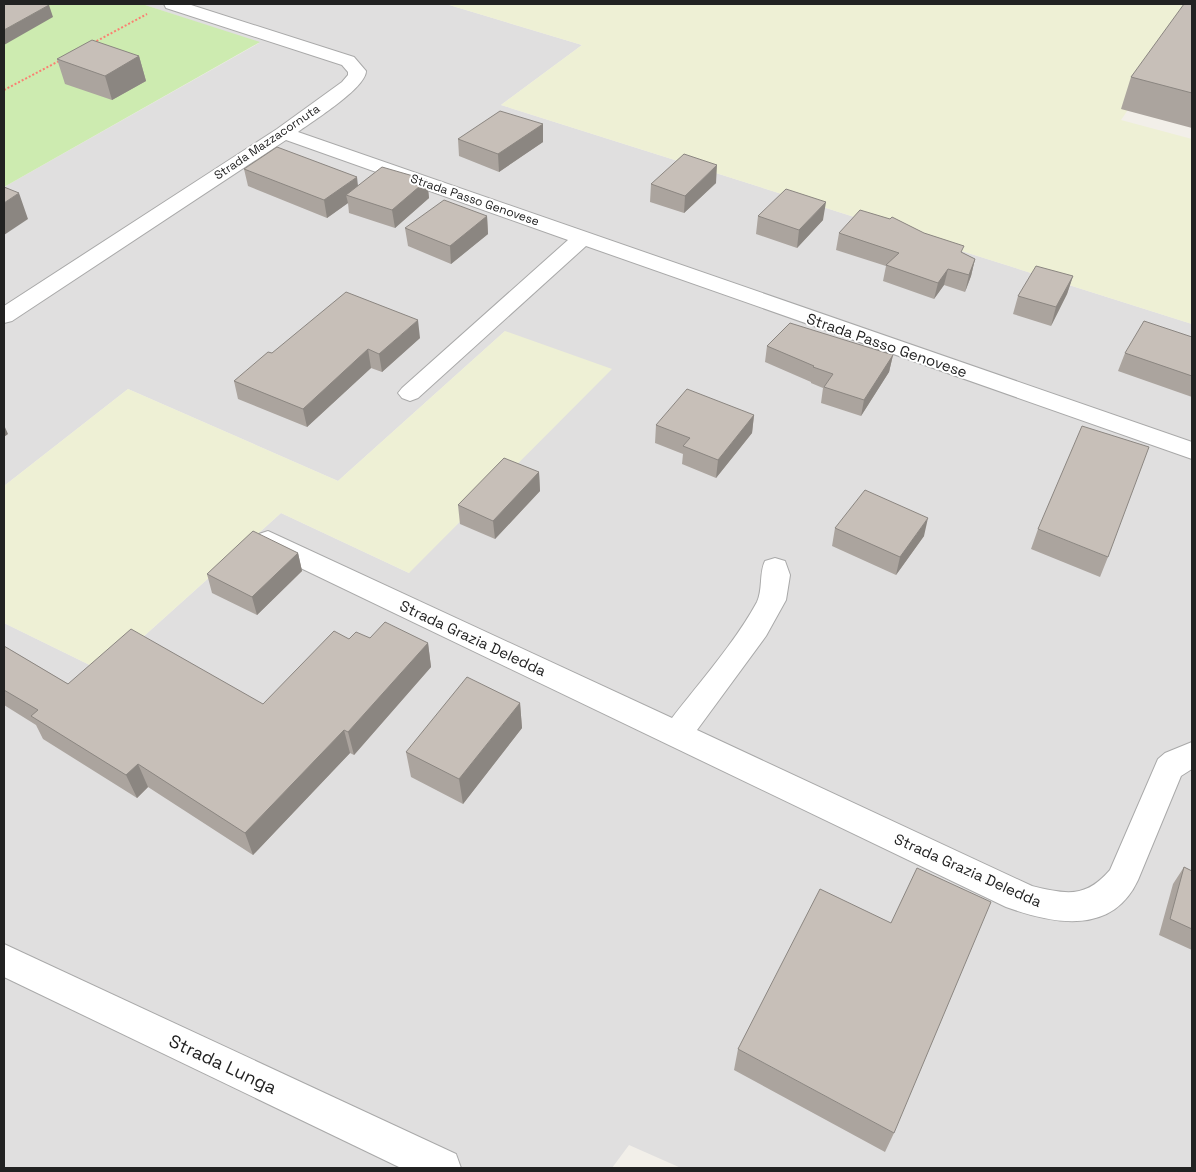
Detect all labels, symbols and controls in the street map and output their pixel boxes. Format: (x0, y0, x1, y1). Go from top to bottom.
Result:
street label: Strada Mazzacornuta (211, 101, 323, 183)
street label: Strada Passo Genovese (409, 170, 541, 230)
street label: Strada Passo Genovese (804, 309, 970, 381)
street label: Strada Grazia Deledda (397, 596, 550, 680)
street label: Strada Grazia Deledda (891, 829, 1045, 911)
street label: Strada Lunga (165, 1029, 281, 1099)

